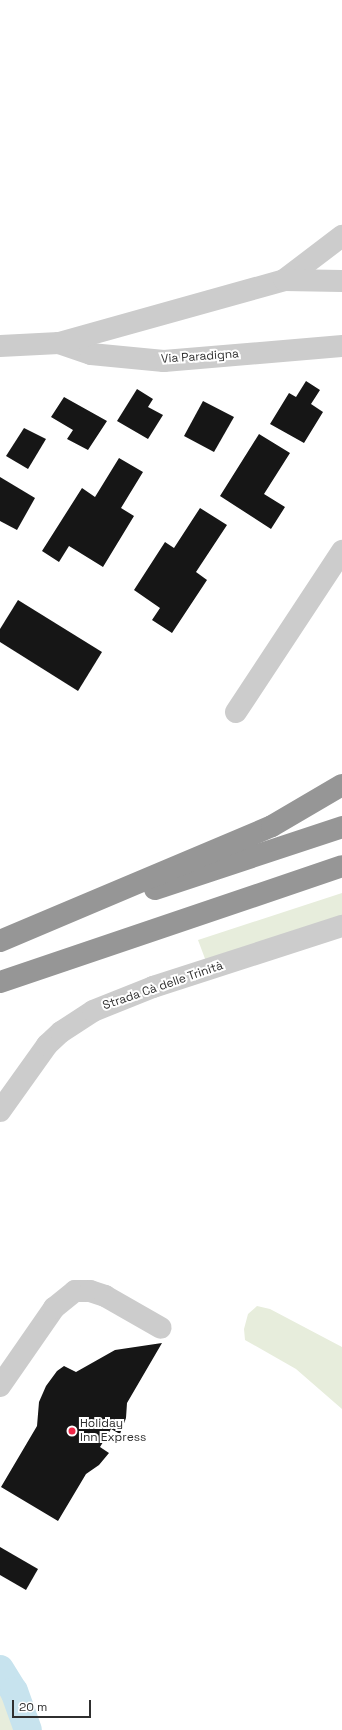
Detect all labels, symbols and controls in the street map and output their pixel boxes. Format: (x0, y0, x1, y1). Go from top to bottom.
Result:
street label: Via Paradigna (161, 347, 239, 367)
street label: Strada Cà delle Trinità (101, 959, 225, 1013)
place label: Holiday Inn Express (80, 1417, 146, 1445)
marker: Holiday Inn Express (67, 1426, 77, 1436)
scale bar (14, 1692, 93, 1718)
text: 20 m (19, 1699, 47, 1715)

